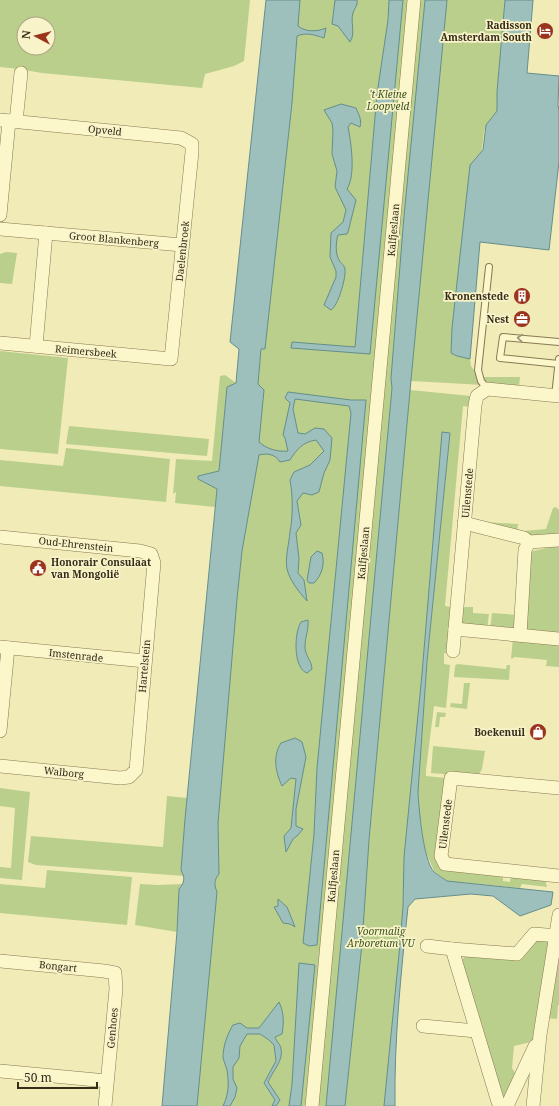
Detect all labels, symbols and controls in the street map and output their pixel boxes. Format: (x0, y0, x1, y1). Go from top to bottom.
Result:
north arrow (16, 16, 56, 56)
place label: Radisson Amsterdam South (441, 18, 532, 44)
hotel icon: Radisson Amsterdam South (535, 21, 555, 41)
text: N (18, 29, 34, 40)
park label: 't Kleine Loopveld (366, 87, 410, 113)
street label: Opveld (87, 121, 123, 139)
street label: Kalfjeslaan (384, 202, 402, 257)
street label: Daelenbroek (172, 220, 192, 282)
street label: Groot Blankenberg (68, 228, 160, 250)
building icon: Kronenstede (512, 286, 532, 306)
place label: Kronenstede (444, 289, 509, 303)
office icon: Nest (512, 309, 532, 329)
place label: Nest (487, 312, 509, 326)
one-way arrow (517, 334, 523, 343)
street label: Reimersbeek (55, 341, 118, 361)
street label: Uilenstede (458, 467, 476, 519)
street label: Kalfjeslaan (354, 525, 372, 580)
street label: Oud-Ehrenstein (38, 533, 115, 555)
place label: Honorair Consulaat van Mongolië (51, 555, 151, 581)
public building icon: Honorair Consulaat van Mongolië (28, 558, 48, 578)
street label: Hartelstein (135, 638, 153, 693)
street label: Imstenrade (48, 645, 104, 665)
shop icon: Boekenuil (528, 722, 548, 742)
place label: Boekenuil (474, 725, 525, 739)
street label: Walborg (43, 763, 85, 781)
street label: Uilenstede (435, 798, 455, 850)
street label: Kalfjeslaan (324, 848, 342, 903)
park label: Voormalig Arboretum VU (346, 924, 416, 950)
street label: Bongart (38, 957, 78, 975)
street label: Genhoes (103, 1007, 121, 1049)
scale bar (18, 1064, 97, 1090)
text: 50 m (24, 1069, 52, 1086)

